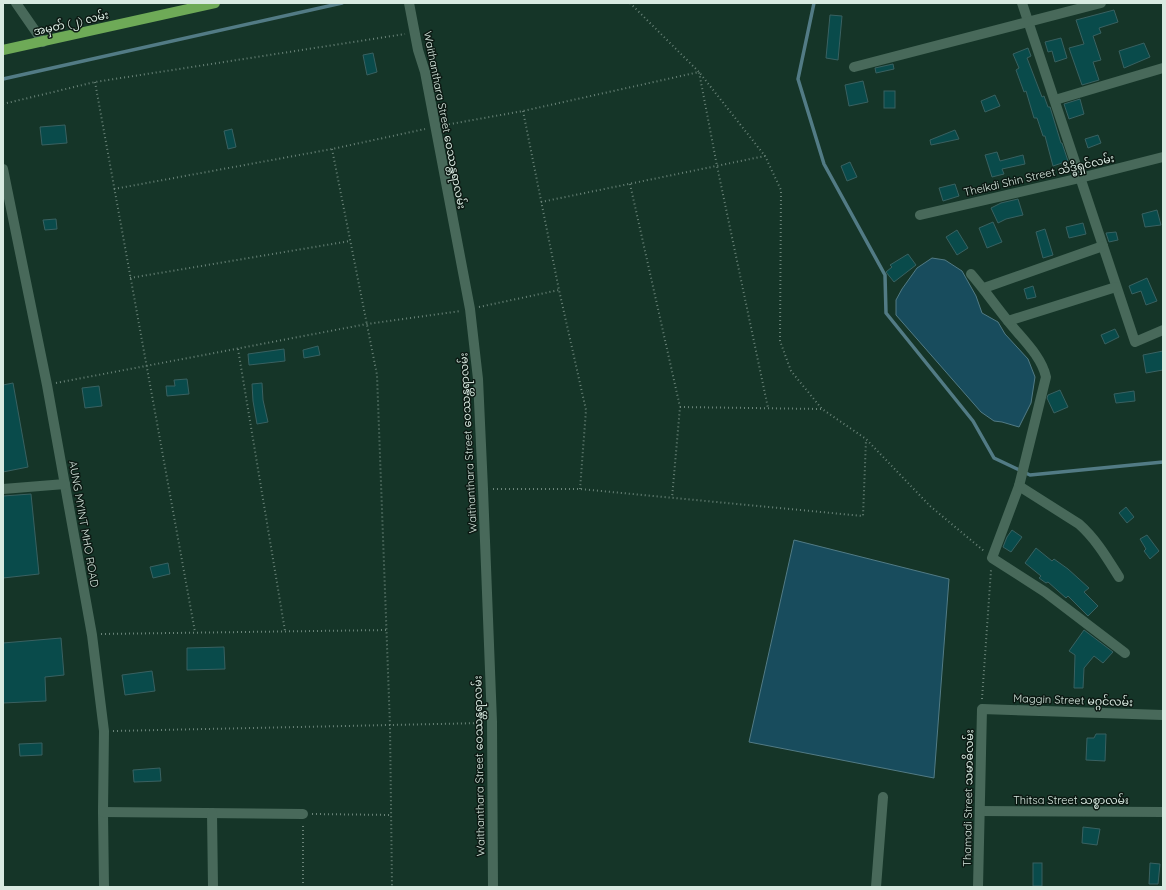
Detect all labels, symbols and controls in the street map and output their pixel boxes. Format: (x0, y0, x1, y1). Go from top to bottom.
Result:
street label: အမှတ် (၂) လမ်း (32, 7, 111, 40)
street label: Waithanthara Street ဝေဿန္တရာလမ်း (419, 30, 469, 211)
street label: Theikdi Shin Street သိဒ္ဓိရှင်လမ်း (962, 151, 1116, 201)
street label: Waithanthara Street ဝေဿန္တရာလမ်း (456, 352, 482, 534)
street label: AUNG MYINT MHO ROAD (66, 460, 102, 588)
street label: Waithanthara Street ဝေဿန္တရာလမ်း (470, 675, 490, 857)
street label: Maggin Street မဂ္ဂင်လမ်း (1013, 691, 1133, 711)
street label: Thamadi Street သမာဓိလမ်း (960, 729, 976, 867)
street label: Thitsa Street သစ္စာလမ်း (1013, 793, 1129, 809)

